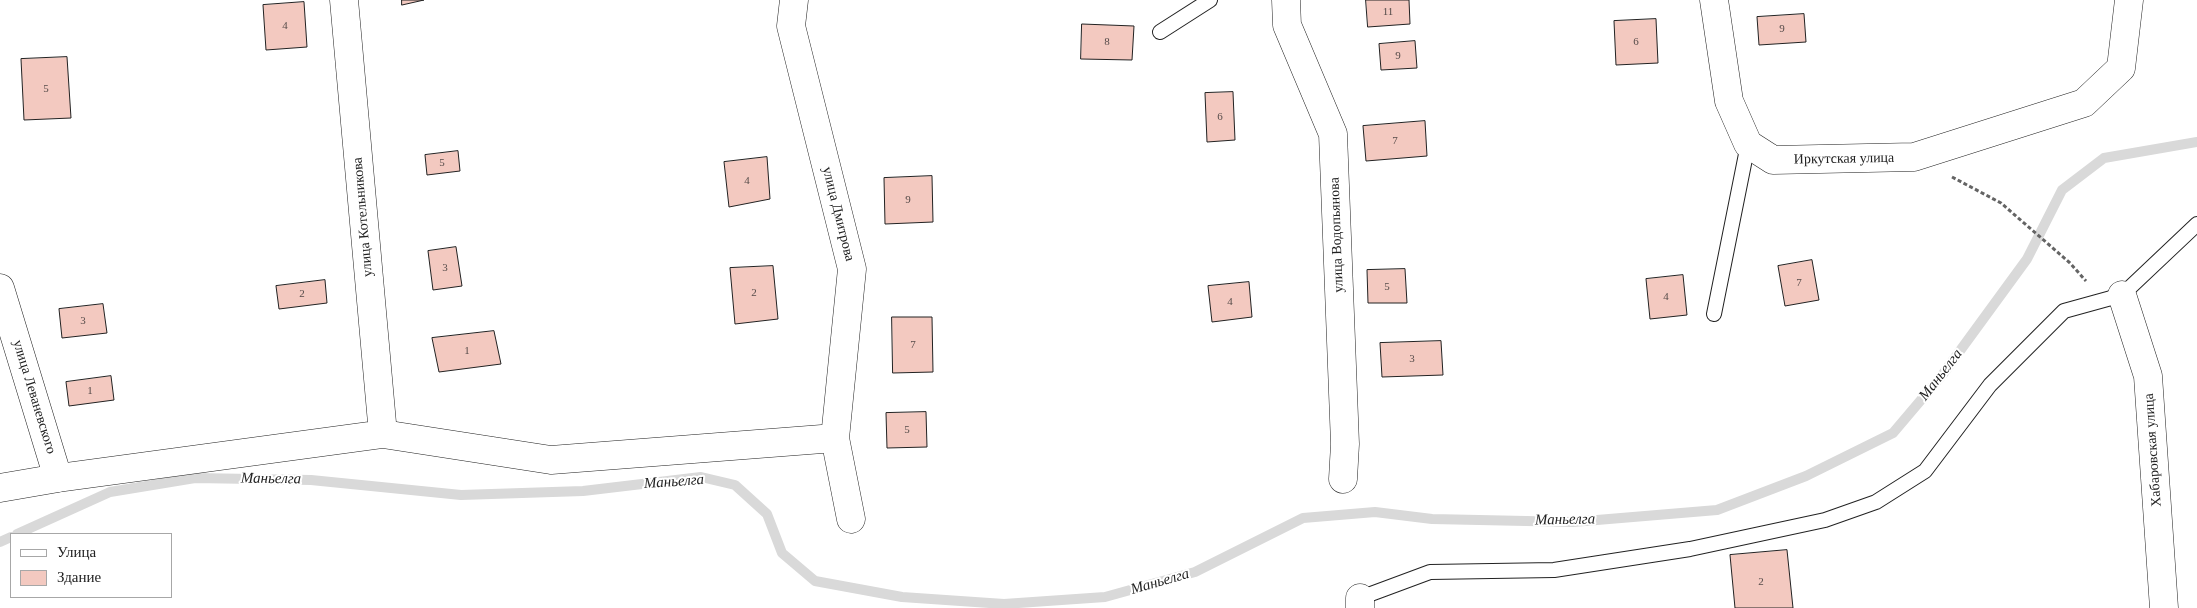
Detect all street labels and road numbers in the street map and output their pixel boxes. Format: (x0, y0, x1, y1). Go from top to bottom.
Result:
street label: Иркутская улица (1794, 150, 1894, 168)
street label: улица Котельникова (349, 157, 377, 277)
street label: улица Дмитрова (818, 165, 858, 263)
street label: улица Водопьянова (1327, 177, 1347, 293)
street label: улица Леваневского (9, 338, 59, 456)
street label: Хабаровская улица (2141, 393, 2165, 507)

